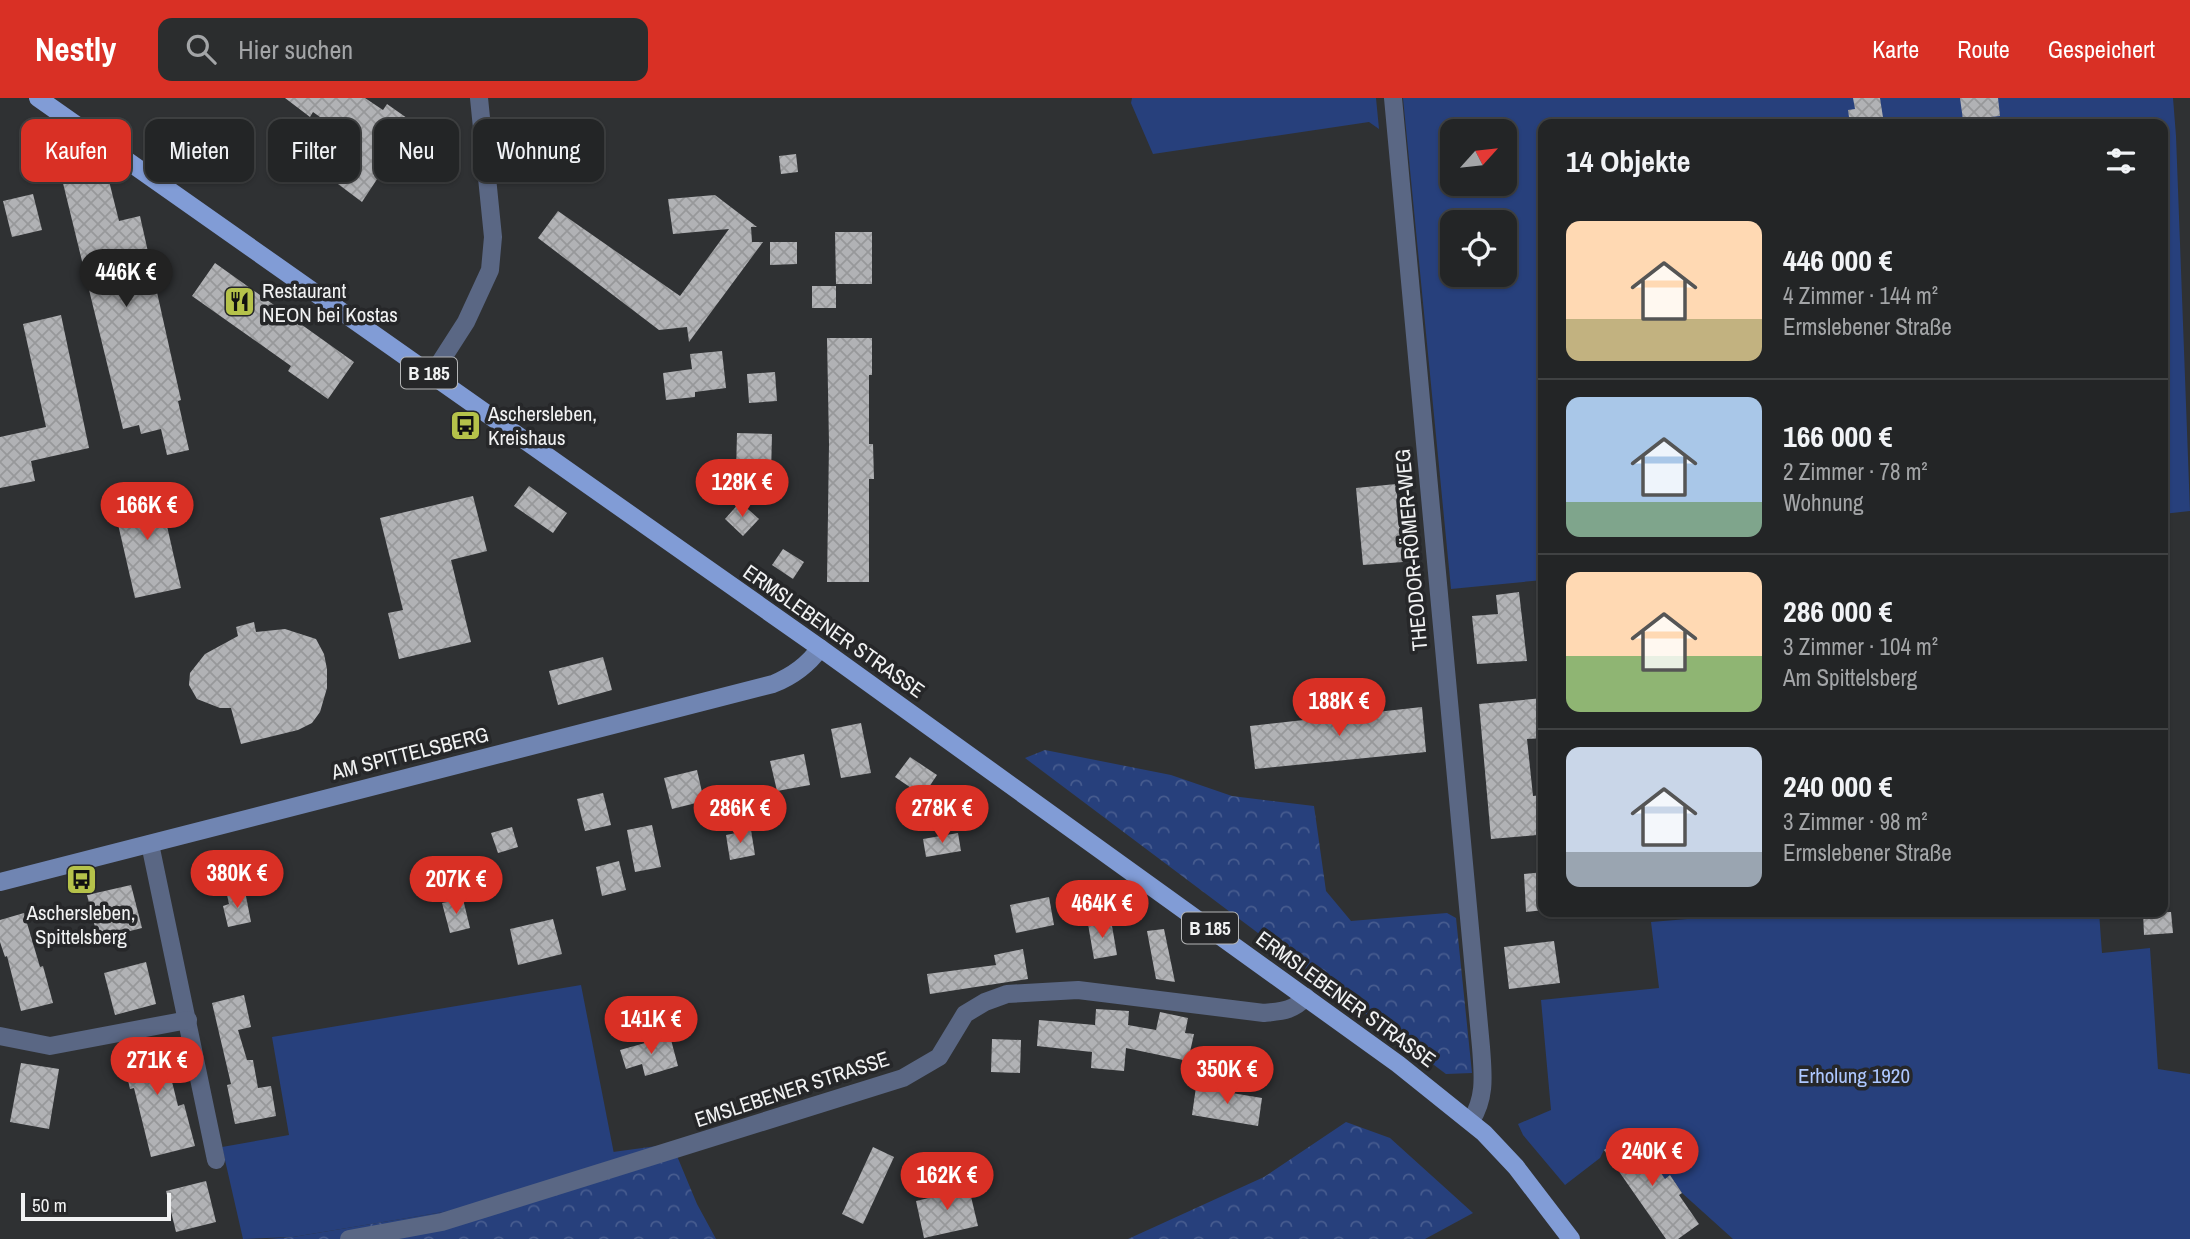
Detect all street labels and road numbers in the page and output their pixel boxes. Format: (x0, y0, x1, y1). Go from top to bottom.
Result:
road number: B 185 (401, 358, 457, 388)
street label: THEODOR-RÖMER-WEG (1388, 448, 1434, 652)
street label: ERMSLEBENER STRASSE (737, 557, 931, 705)
street label: AM SPITTELSBERG (328, 719, 492, 787)
road number: B 185 (1182, 912, 1238, 944)
street label: ERMSLEBENER STRASSE (1250, 924, 1442, 1074)
street label: EMSLEBENER STRASSE (691, 1044, 893, 1134)

